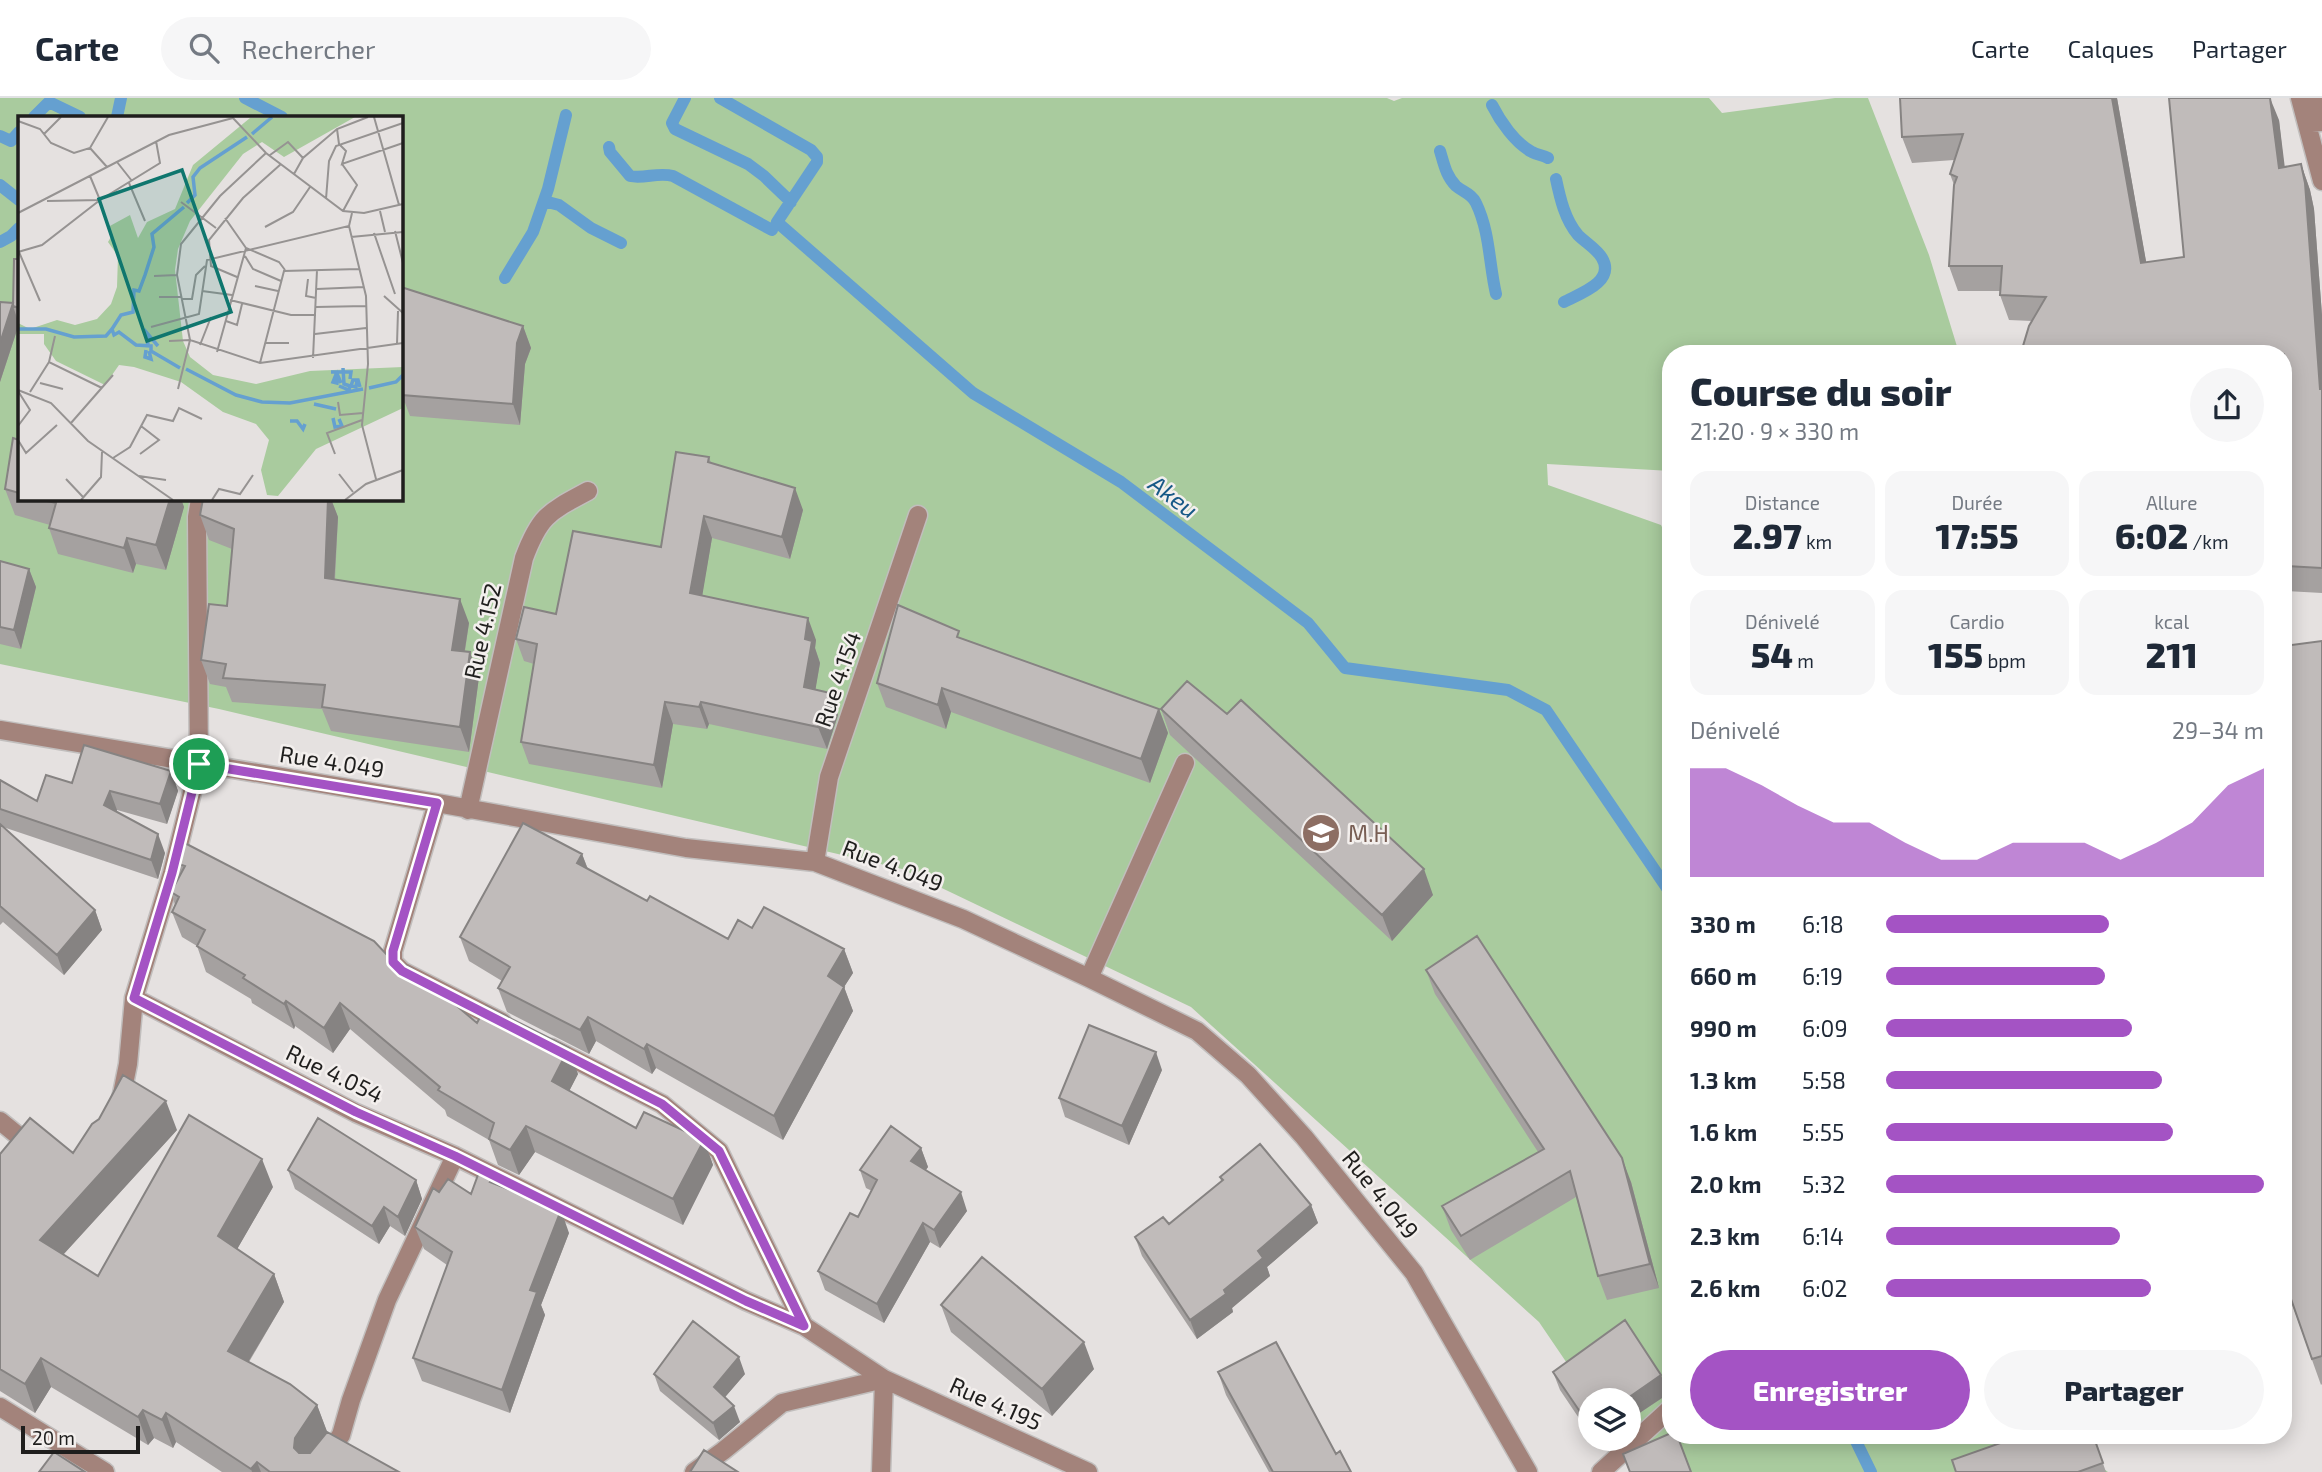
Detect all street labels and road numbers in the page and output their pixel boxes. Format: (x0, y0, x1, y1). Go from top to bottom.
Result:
street label: Rue 4.152 (457, 580, 507, 682)
street label: Rue 4.154 (808, 628, 866, 730)
street label: Rue 4.049 (278, 739, 386, 783)
street label: Rue 4.049 (839, 833, 947, 897)
street label: Rue 4.054 (282, 1037, 388, 1109)
street label: Rue 4.049 (1337, 1144, 1425, 1244)
street label: Rue 4.195 (946, 1370, 1046, 1436)

